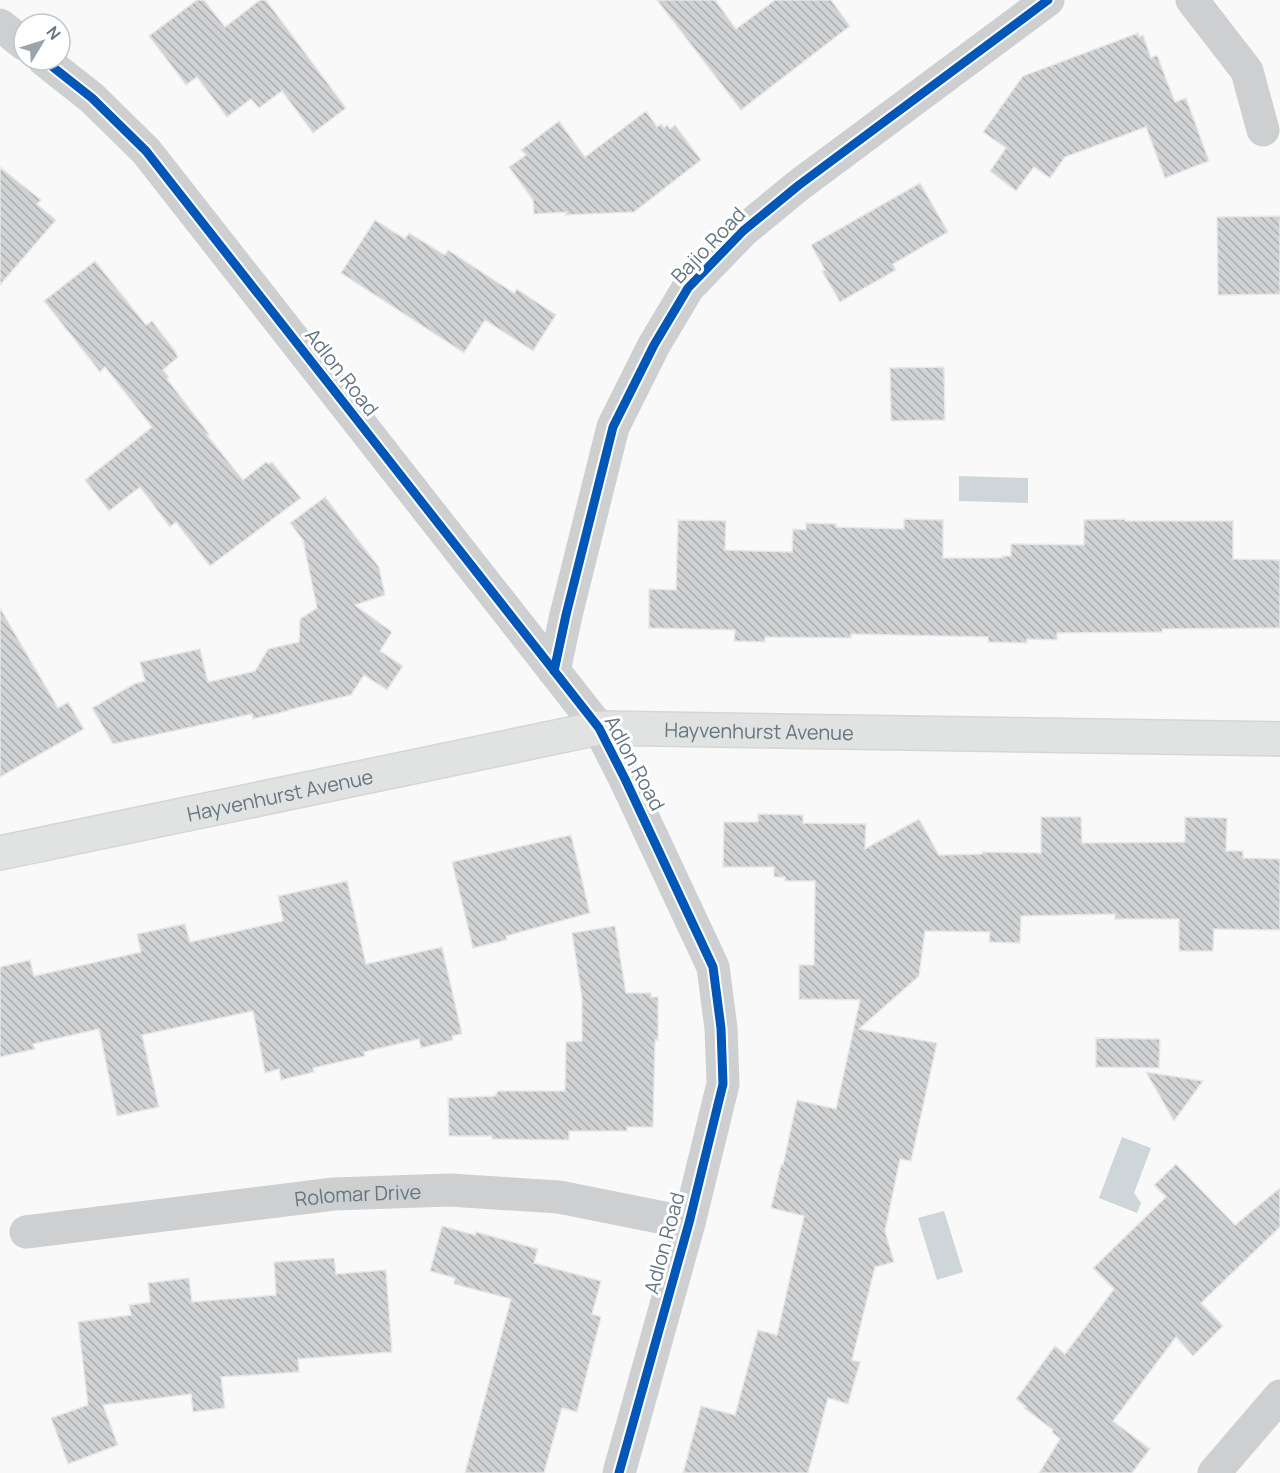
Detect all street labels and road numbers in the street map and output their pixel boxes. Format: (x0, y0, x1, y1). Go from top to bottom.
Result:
street label: Bajio Road (665, 201, 751, 289)
street label: Adlon Road (299, 323, 385, 421)
street label: Adlon Road (599, 711, 671, 815)
street label: Hayvenhurst Avenue (664, 716, 854, 746)
street label: Hayvenhurst Avenue (184, 762, 375, 827)
street label: Rolomar Drive (293, 1177, 422, 1212)
street label: Adlon Road (637, 1189, 691, 1297)

